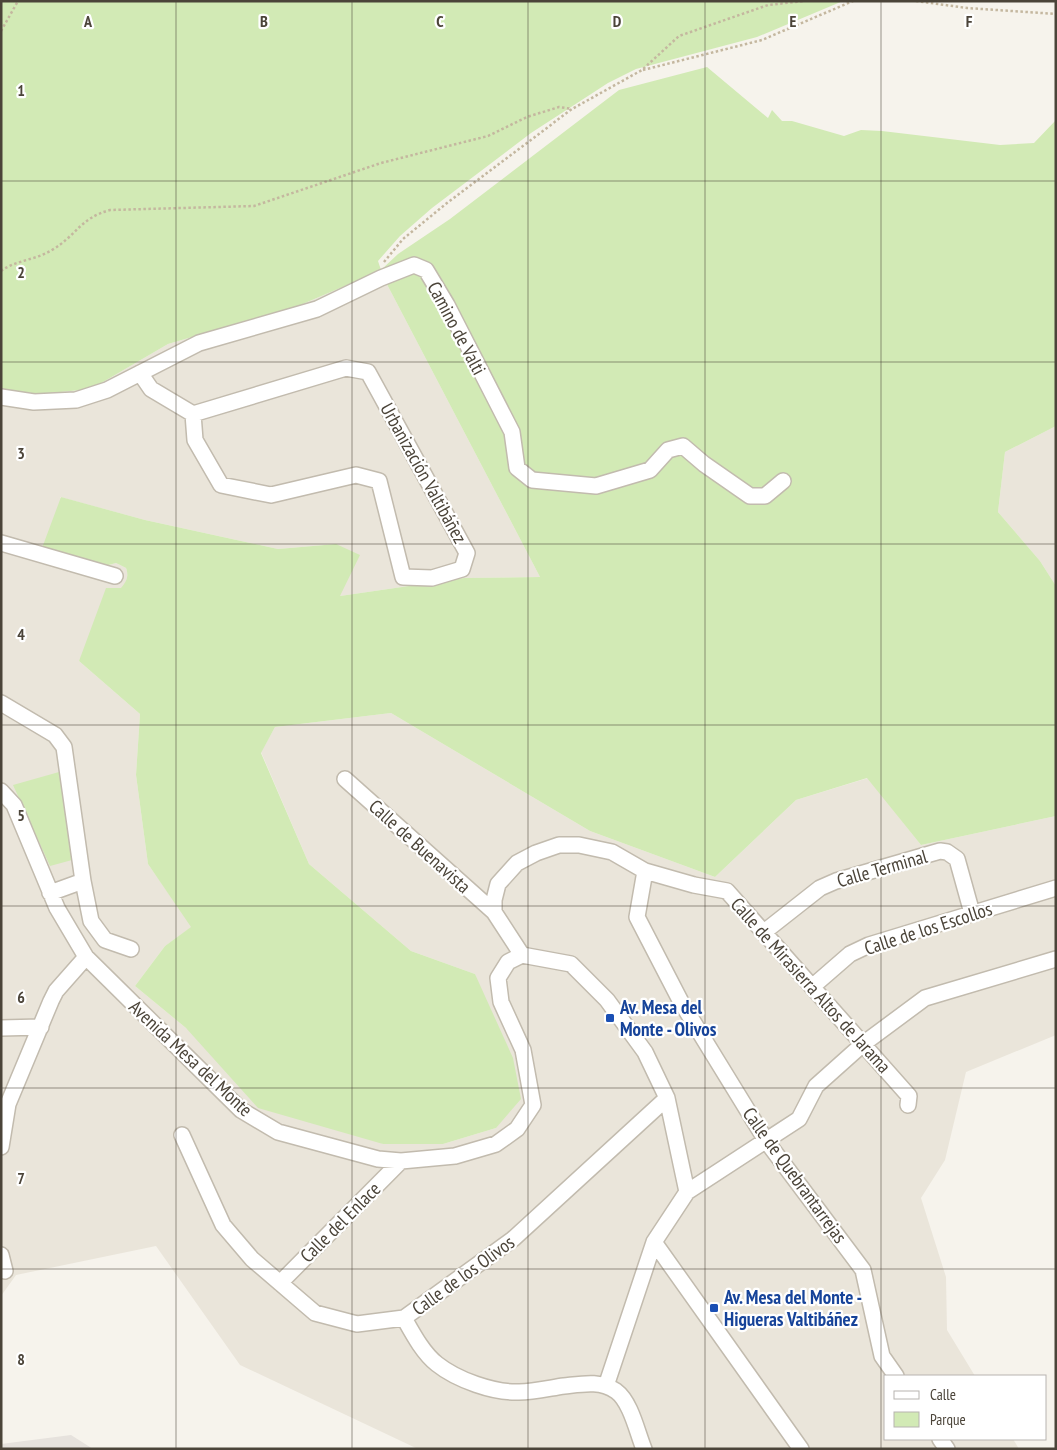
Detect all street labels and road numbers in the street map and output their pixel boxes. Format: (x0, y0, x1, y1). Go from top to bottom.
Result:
street label: Camino de Valti (422, 277, 492, 379)
street label: Urbanización Valtibáñez (375, 399, 473, 548)
street label: Calle de Buenavista (364, 794, 476, 898)
street label: Calle Terminal (834, 844, 930, 892)
street label: Calle de Mirasierra Altos de Jarama (726, 892, 896, 1078)
street label: Calle de los Escollos (861, 896, 995, 960)
street label: Avenida Mesa del Monte (124, 995, 258, 1121)
street label: Calle de Quebrantarrejas (738, 1102, 852, 1248)
street label: Calle del Enlace (295, 1177, 385, 1267)
street label: Calle de los Olivos (407, 1230, 519, 1320)

